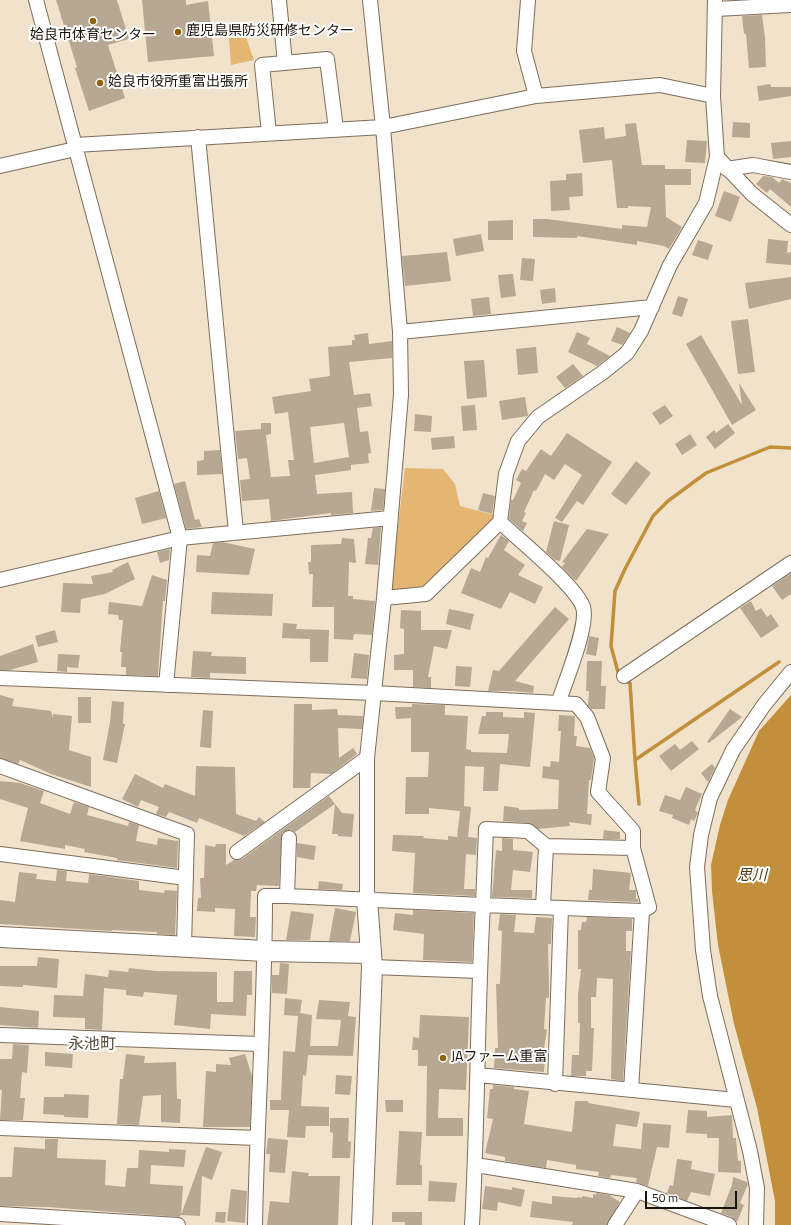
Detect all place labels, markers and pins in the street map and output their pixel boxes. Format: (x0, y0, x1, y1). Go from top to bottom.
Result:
marker: 姶良市体育センター (88, 16, 98, 26)
place label: 鹿児島県防災研修センター (186, 24, 354, 40)
marker: 鹿児島県防災研修センター (173, 27, 183, 37)
place label: 姶良市体育センター (30, 28, 156, 44)
place label: 姶良市役所重富出張所 (108, 75, 248, 91)
marker: 姶良市役所重富出張所 (95, 78, 105, 88)
place label: JAファーム重富 (451, 1050, 547, 1066)
marker: JAファーム重富 (438, 1053, 448, 1063)

